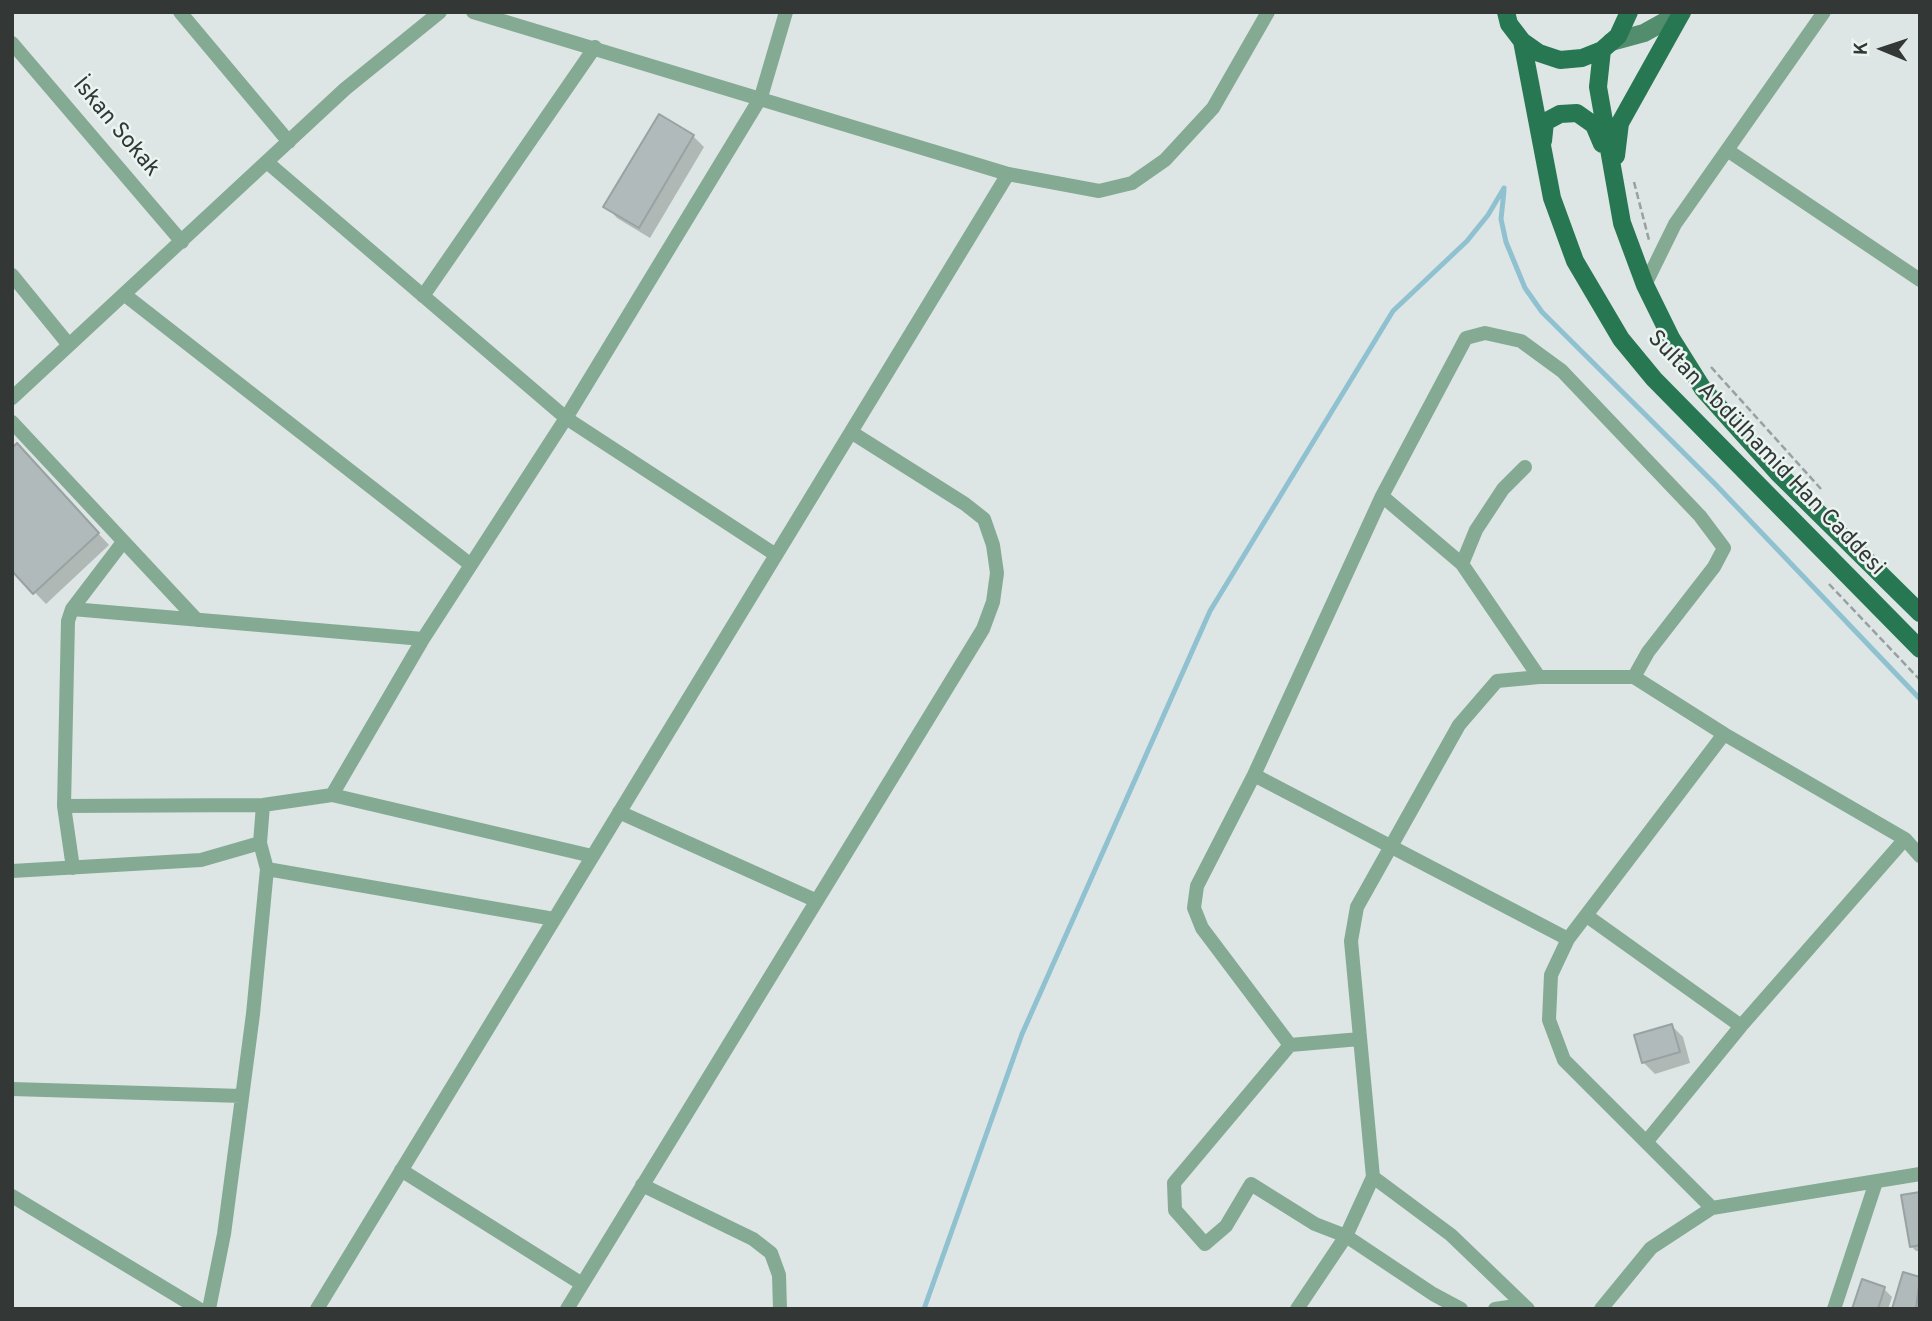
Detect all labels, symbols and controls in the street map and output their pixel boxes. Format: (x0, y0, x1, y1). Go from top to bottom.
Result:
north arrow (1848, 14, 1918, 84)
text: K (1850, 41, 1874, 55)
street label: İskan Sokak (65, 73, 165, 183)
street label: Sultan Abdülhamid Han Caddesi (1640, 326, 1890, 582)

